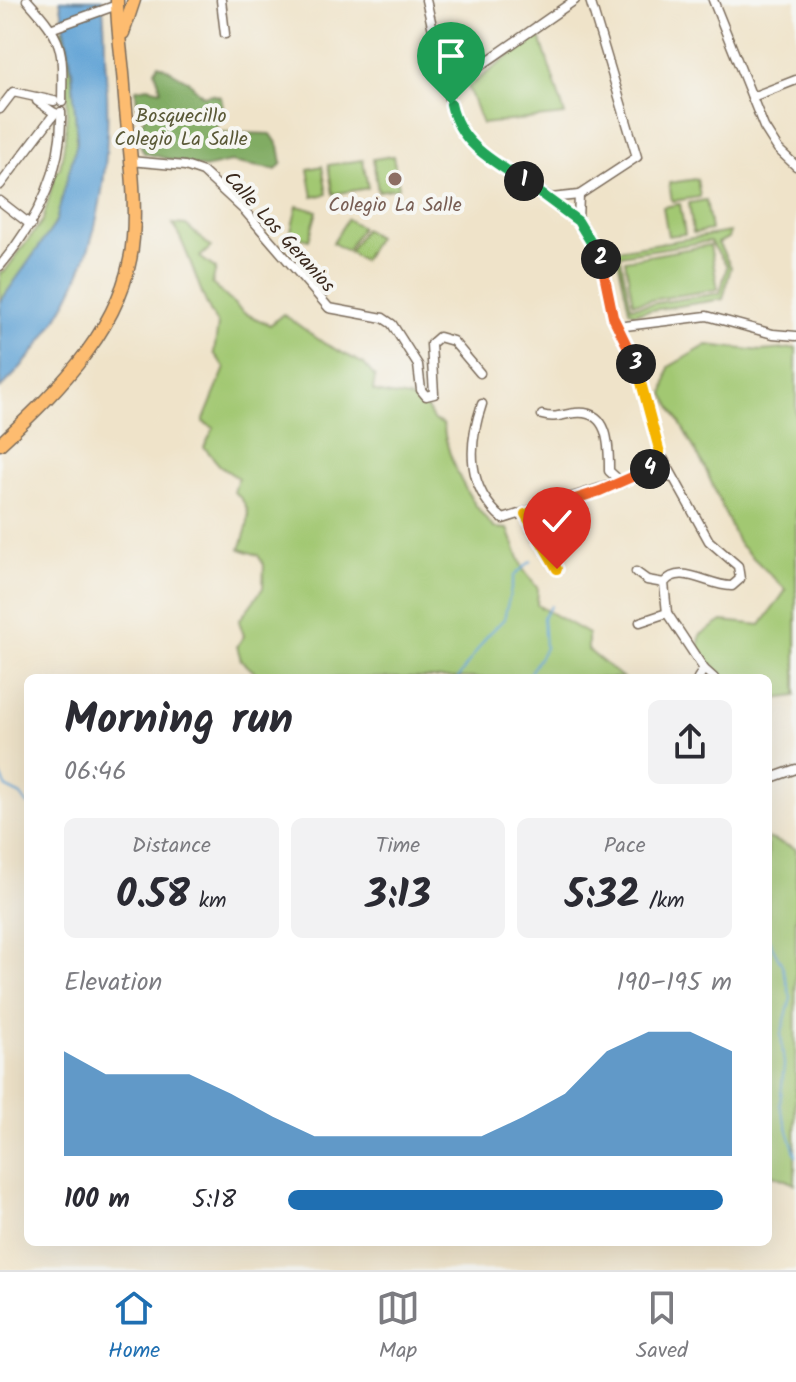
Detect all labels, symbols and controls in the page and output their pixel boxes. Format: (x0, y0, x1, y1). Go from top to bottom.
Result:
pin (417, 22, 485, 104)
icon: arrive (429, 34, 473, 78)
park label: Bosquecillo Colegio La Salle (114, 101, 248, 156)
pin: 1 (504, 161, 544, 201)
text: 1 (521, 163, 527, 198)
street label: Calle Los Geranios (215, 164, 343, 301)
marker: Colegio La Salle (386, 170, 404, 188)
place label: Colegio La Salle (328, 190, 462, 222)
pin: 2 (581, 239, 621, 279)
text: 2 (595, 241, 607, 276)
pin: 3 (616, 344, 656, 384)
text: 3 (630, 346, 642, 381)
pin: 4 (630, 449, 670, 489)
text: 4 (644, 451, 656, 486)
pin (523, 487, 591, 569)
icon: check (535, 499, 579, 543)
text: Morning run (64, 686, 293, 756)
button: share (648, 700, 732, 784)
text: 06:46 (64, 751, 127, 793)
text: Distance (132, 829, 211, 864)
text: Time (376, 829, 420, 864)
text: Pace (604, 829, 646, 864)
text: 0.58 (116, 864, 190, 928)
text: 3:13 (365, 864, 431, 928)
text: 5:32 (565, 864, 640, 928)
text: km (190, 884, 227, 919)
text: /km (640, 884, 685, 919)
text: Elevation (64, 962, 162, 1004)
text: 190–195 m (616, 962, 732, 1004)
text: 100 m (64, 1179, 130, 1221)
text: 5:18 (192, 1179, 236, 1221)
tab: Home (108, 1286, 160, 1369)
tab: Map (376, 1286, 420, 1369)
tab: Saved (636, 1286, 688, 1369)

